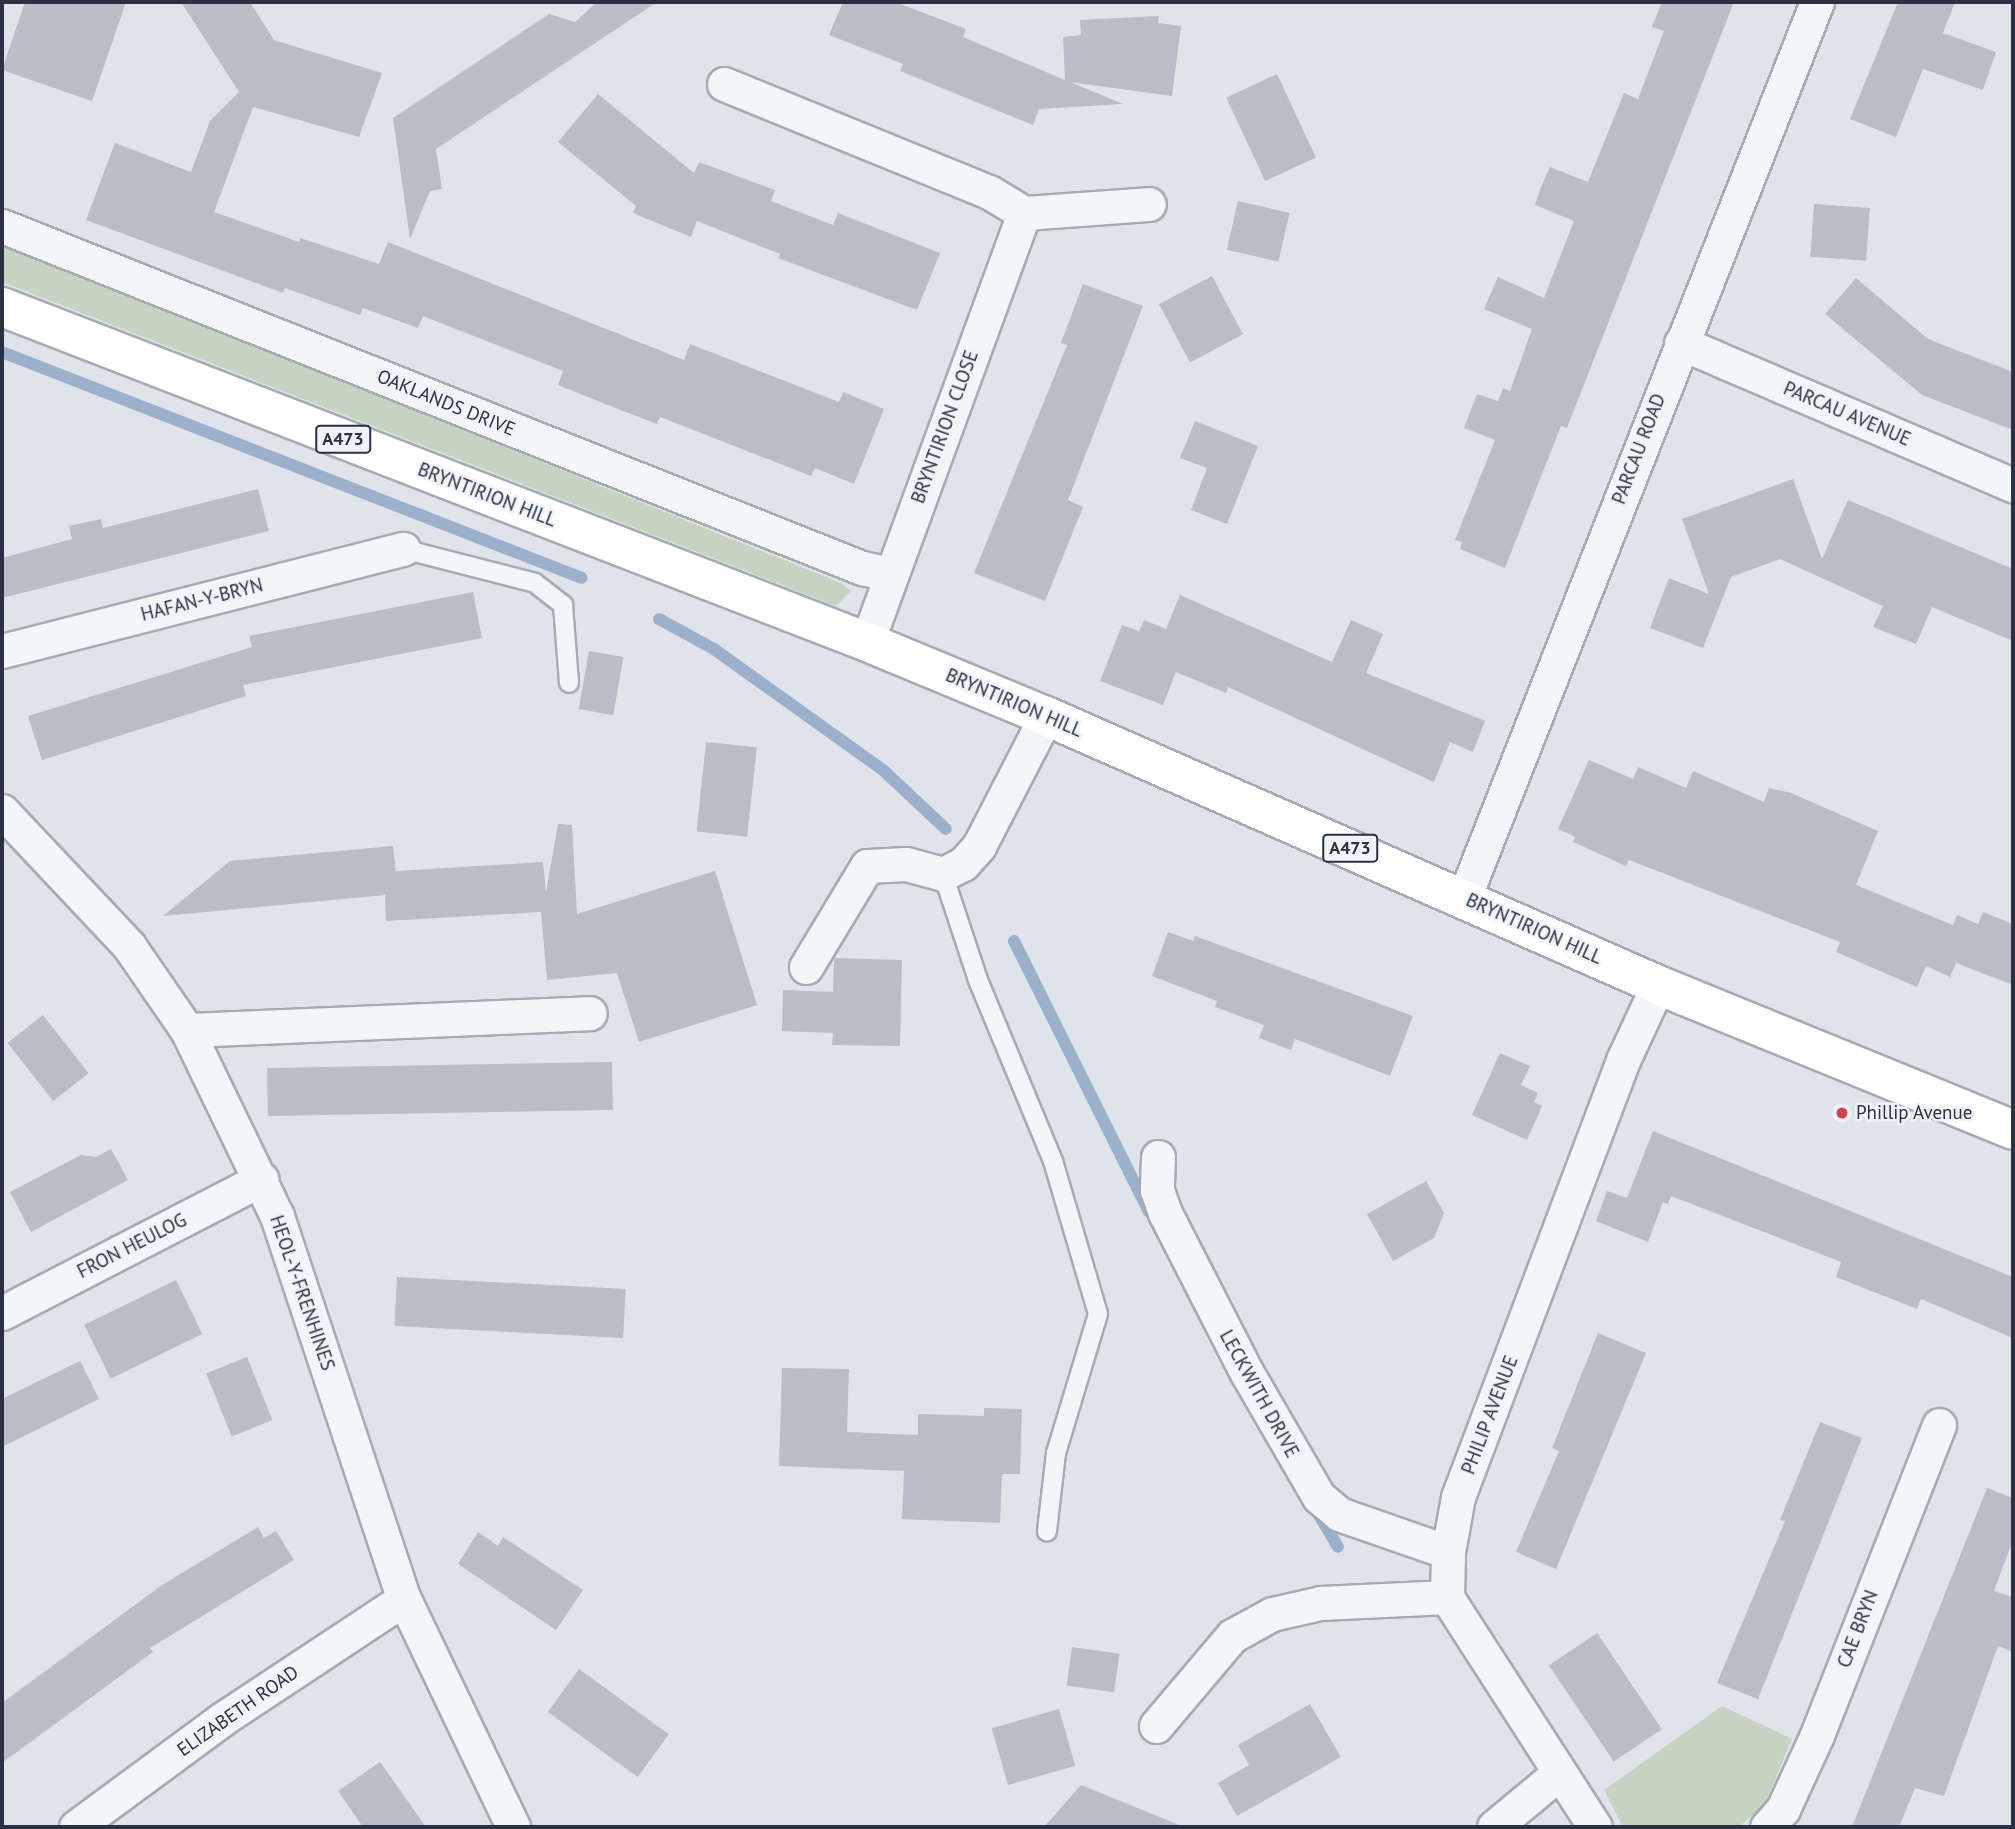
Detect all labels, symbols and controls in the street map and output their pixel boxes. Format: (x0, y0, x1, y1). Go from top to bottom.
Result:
street label: BRYNTIRION CLOSE (907, 347, 983, 507)
street label: OAKLANDS DRIVE (374, 365, 518, 441)
street label: PARCAU AVENUE (1780, 377, 1914, 451)
street label: PARCAU ROAD (1607, 391, 1671, 507)
road number: A473 (315, 424, 371, 454)
street label: BRYNTIRION HILL (415, 458, 559, 532)
street label: HAFAN-Y-BRYN (139, 574, 265, 626)
street label: BRYNTIRION HILL (942, 664, 1086, 742)
road number: A473 (1322, 834, 1378, 862)
street label: BRYNTIRION HILL (1463, 889, 1605, 969)
place label: Phillip Avenue (1856, 1102, 1973, 1124)
marker: Phillip Avenue (1834, 1105, 1850, 1121)
street label: FRON HEULOG (74, 1209, 190, 1283)
street label: HEOL-Y-FRENHINES (265, 1212, 339, 1374)
street label: LECKWITH DRIVE (1215, 1326, 1303, 1462)
street label: PHILIP AVENUE (1457, 1352, 1523, 1478)
street label: CAE BRYN (1833, 1587, 1883, 1671)
street label: ELIZABETH ROAD (173, 1661, 303, 1761)

